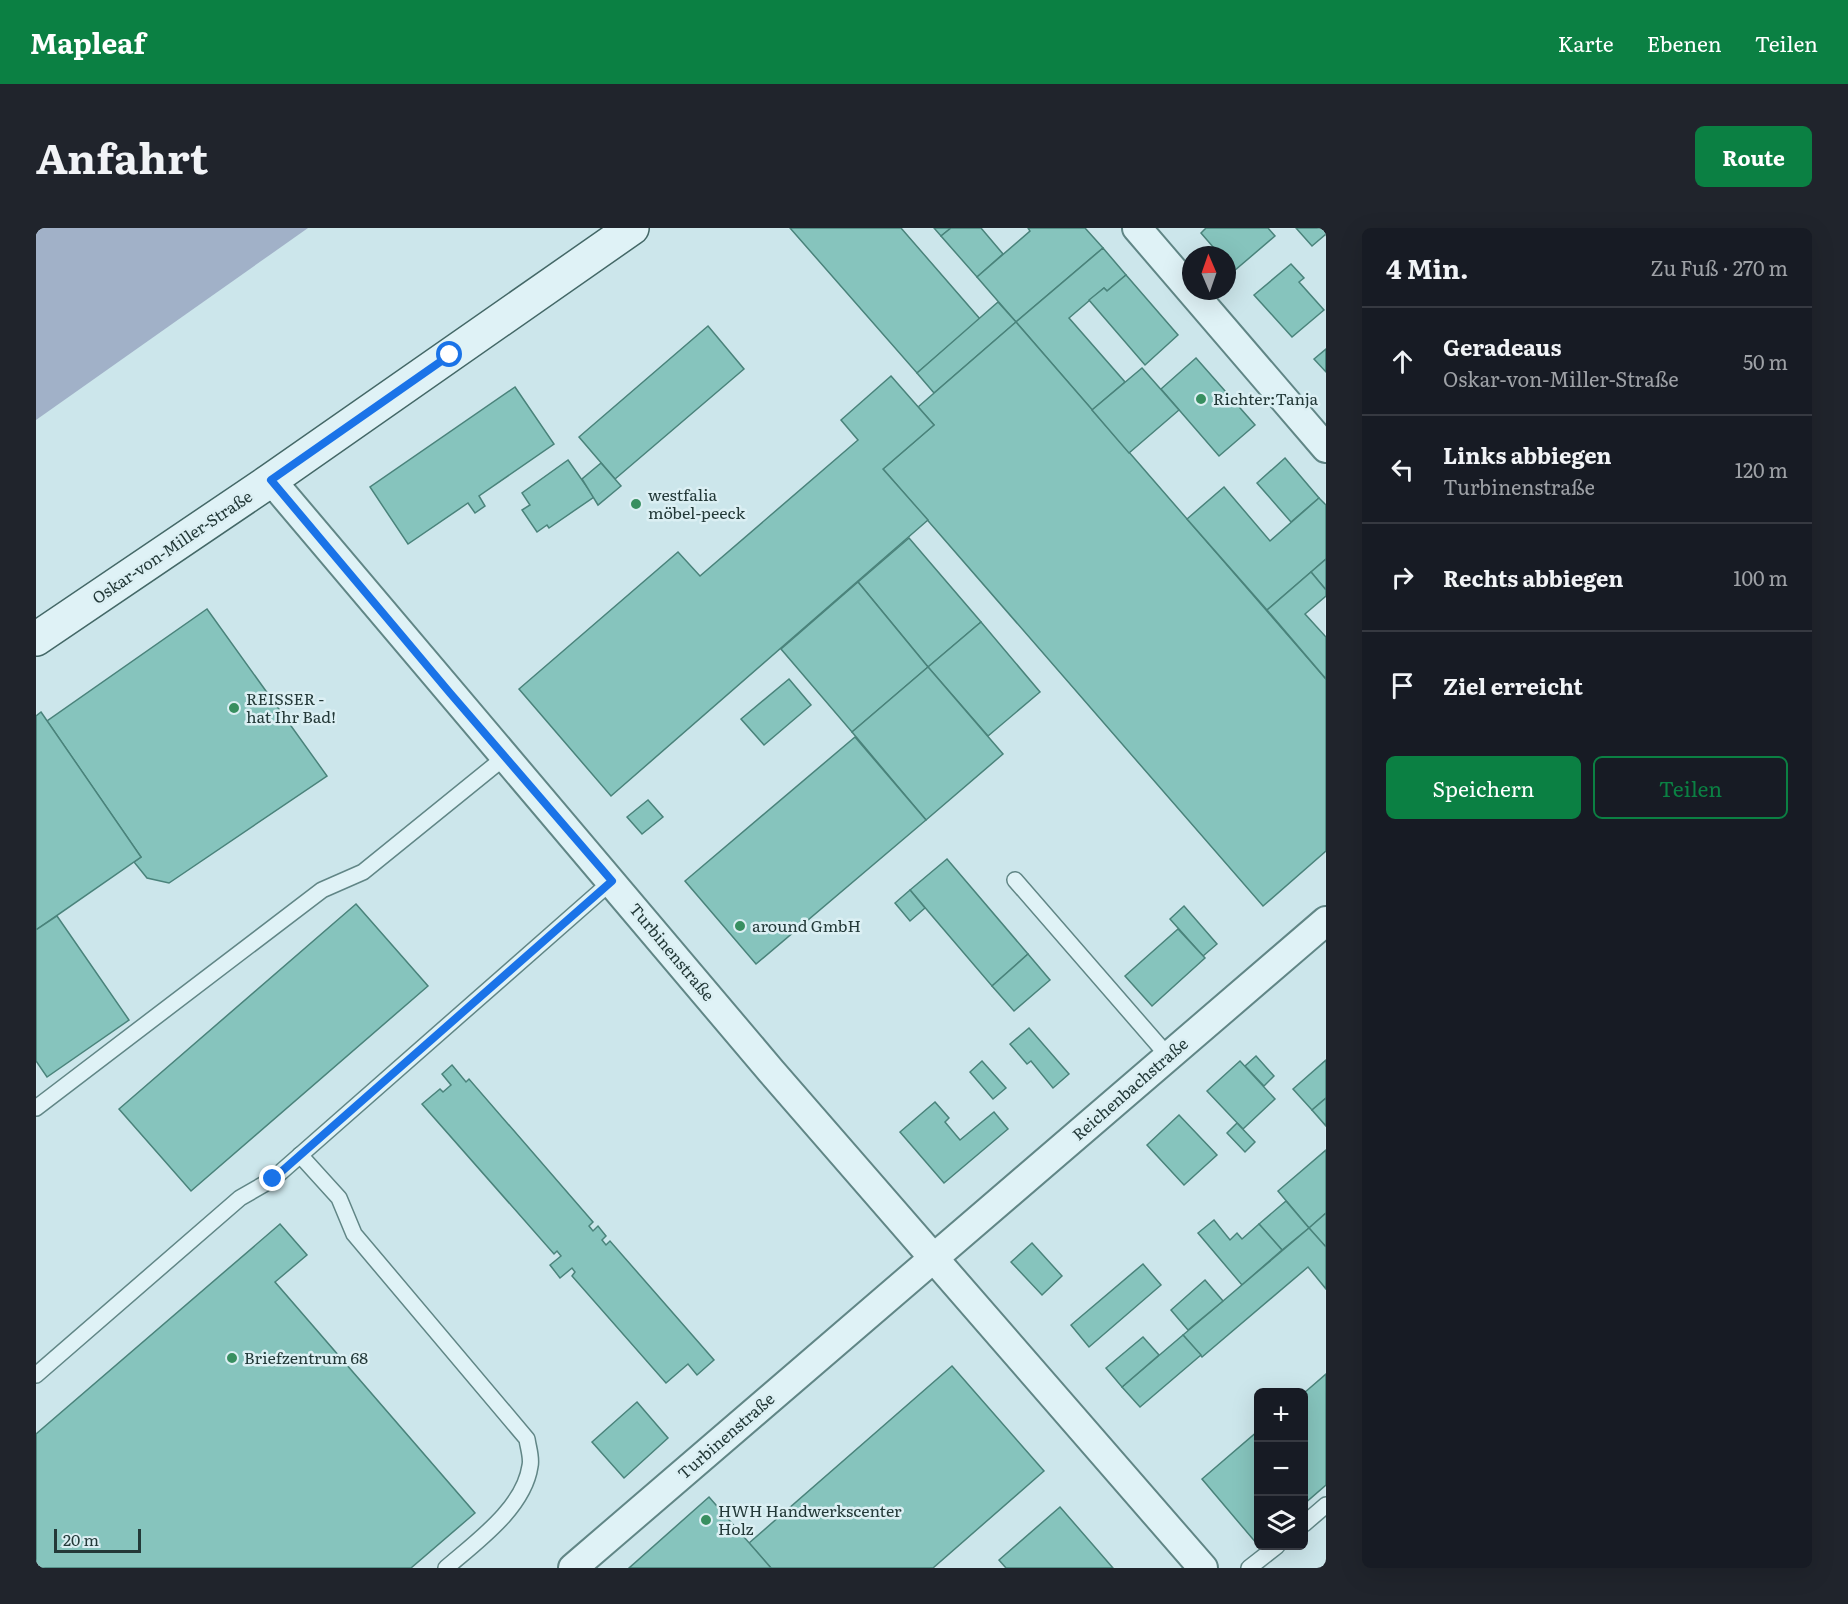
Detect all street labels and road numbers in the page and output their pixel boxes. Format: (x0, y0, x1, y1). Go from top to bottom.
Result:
street label: Oskar-von-Miller-Straße (87, 483, 256, 609)
street label: Turbinenstraße (625, 897, 721, 1006)
street label: Reichenbachstraße (1066, 1031, 1192, 1145)
street label: Turbinenstraße (672, 1386, 779, 1484)

